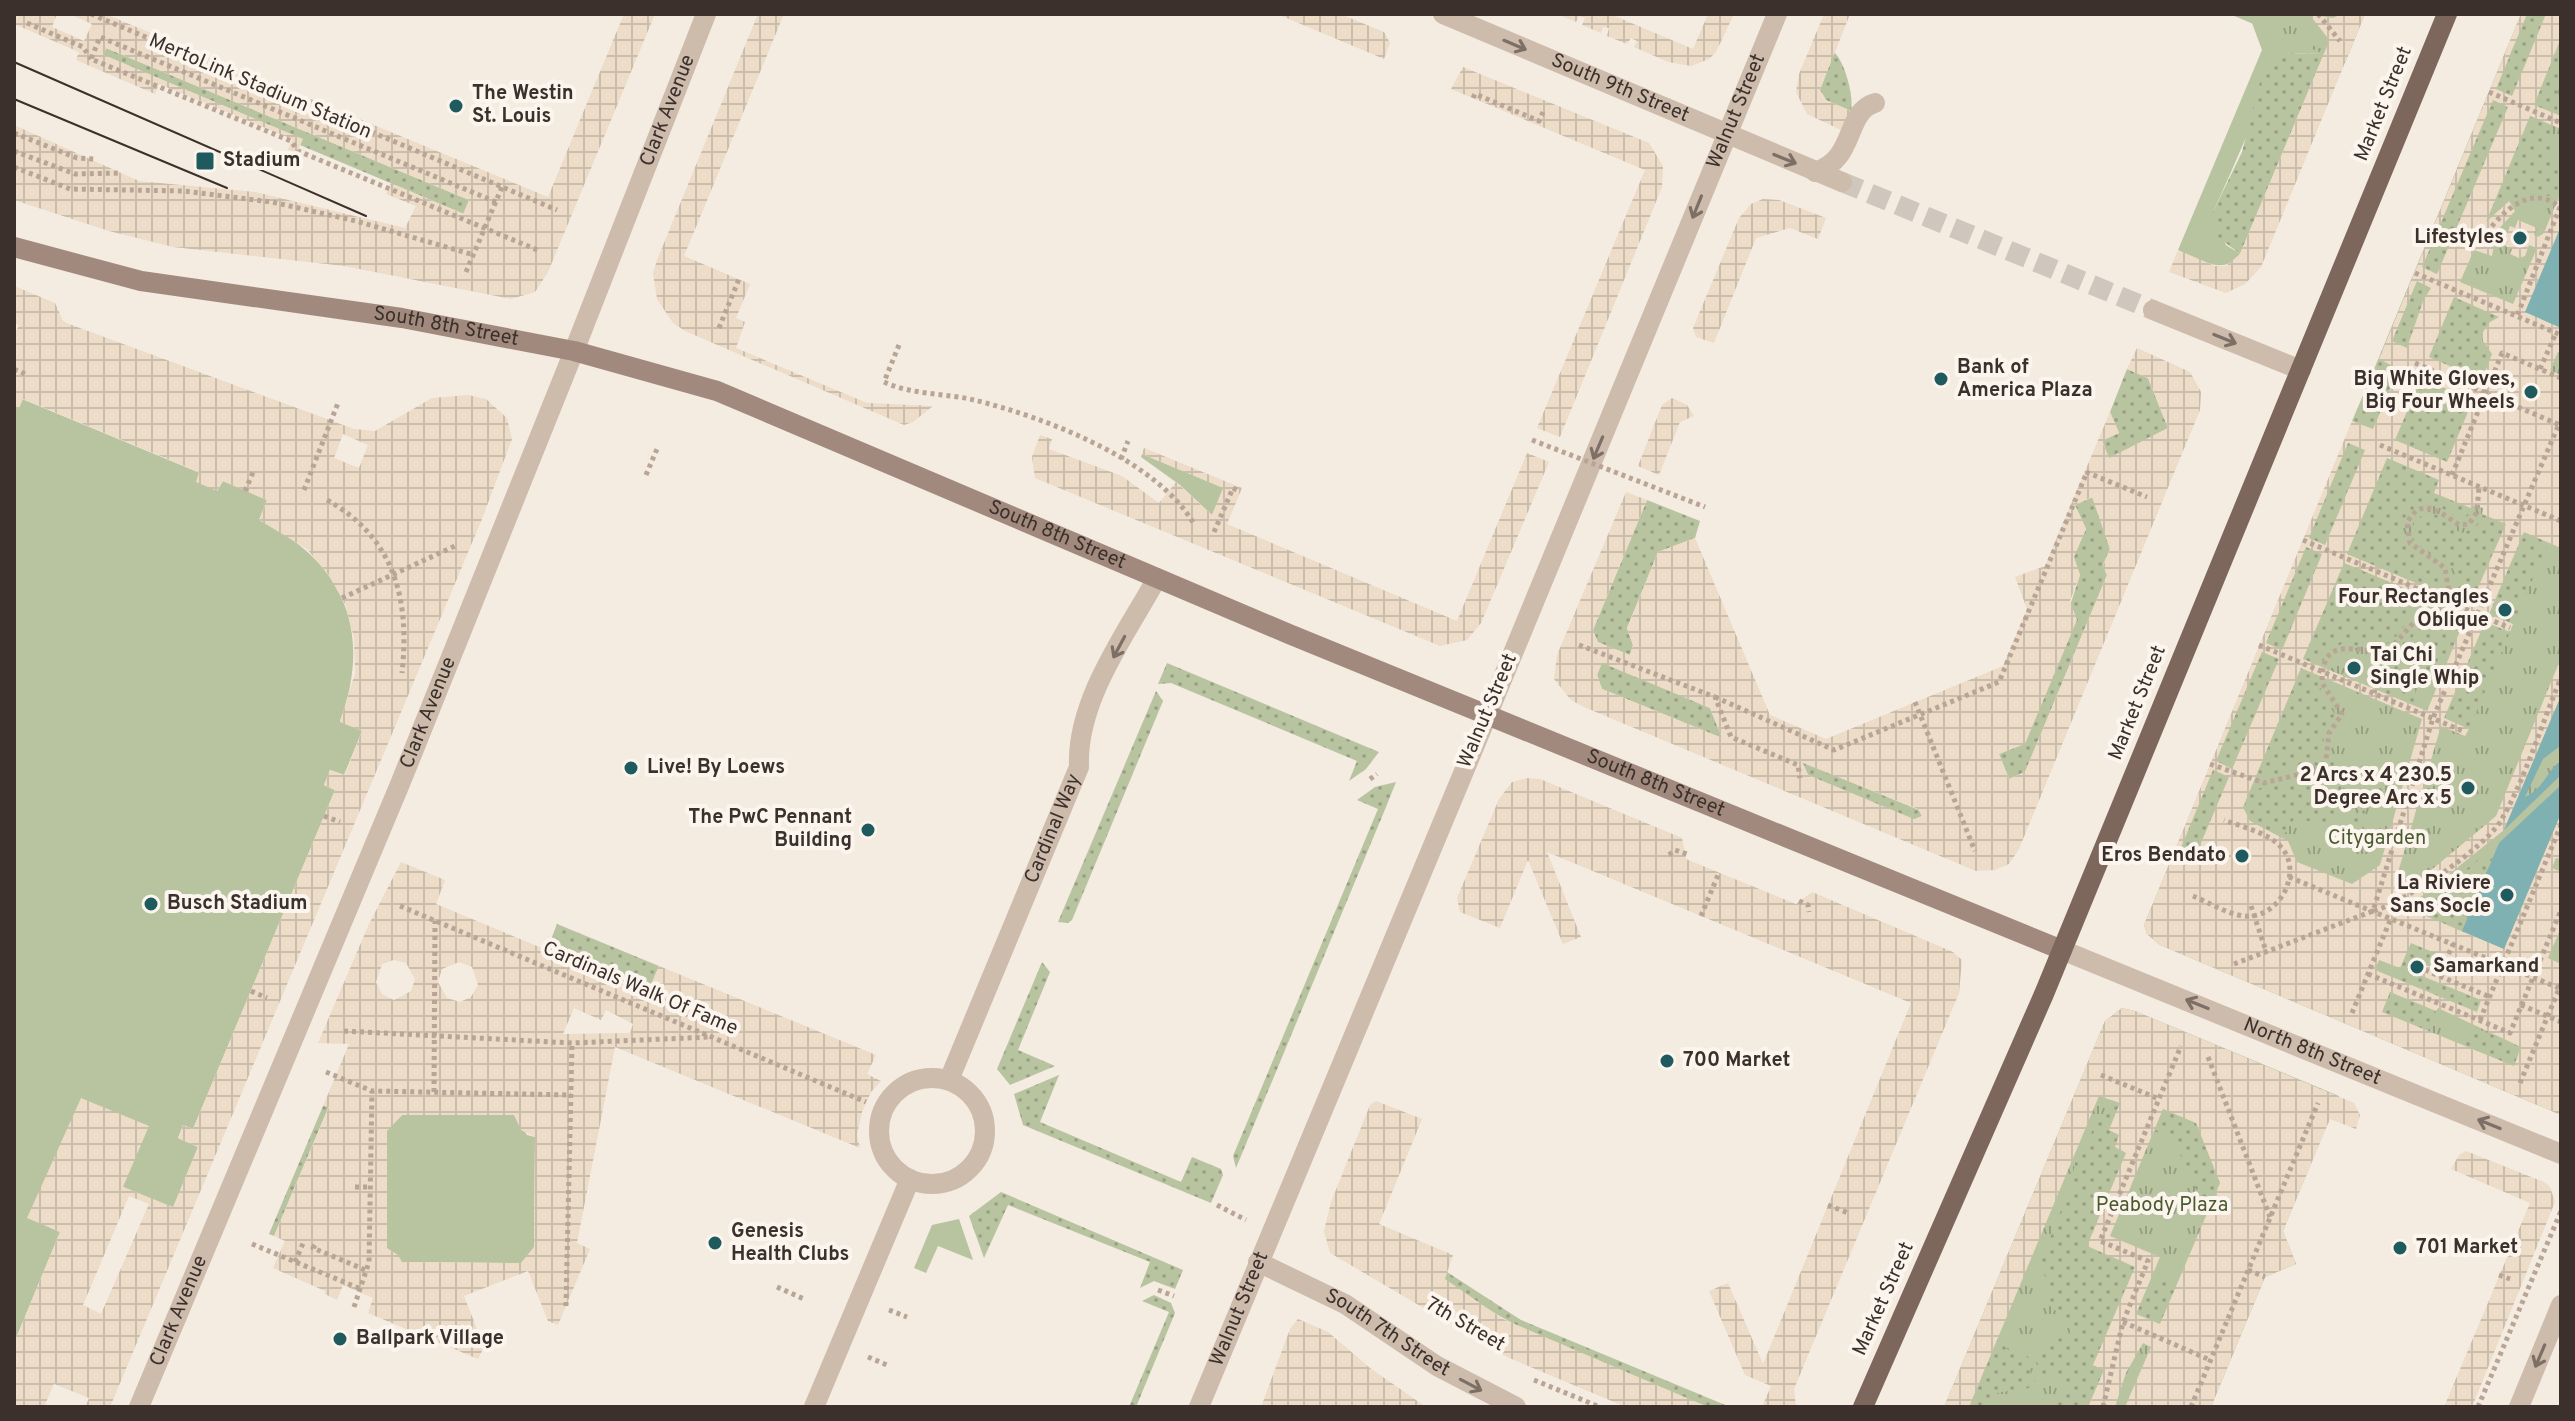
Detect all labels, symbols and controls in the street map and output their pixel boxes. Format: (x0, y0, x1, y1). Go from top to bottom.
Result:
street label: MertoLink Stadium Station (145, 28, 375, 146)
one-way arrow (1502, 38, 1527, 53)
street label: Market Street (2349, 43, 2419, 165)
street label: South 9th Street (1547, 48, 1693, 129)
street label: Walnut Street (1701, 50, 1772, 173)
street label: Clark Avenue (634, 51, 702, 170)
place label: The Westin St. Louis (472, 81, 574, 130)
marker: The Westin St. Louis (447, 97, 465, 115)
place label: Stadium (223, 148, 301, 174)
marker: Stadium (194, 150, 216, 172)
one-way arrow (1772, 153, 1797, 167)
one-way arrow (1689, 195, 1703, 219)
place label: Lifestyles (2414, 225, 2504, 251)
marker: Lifestyles (2511, 229, 2529, 247)
street label: South 8th Street (372, 301, 521, 353)
one-way arrow (2212, 333, 2237, 347)
place label: Bank of America Plaza (1957, 355, 2093, 404)
place label: Big White Gloves, Big Four Wheels (2353, 367, 2515, 416)
marker: Bank of America Plaza (1932, 370, 1950, 388)
marker: Big White Gloves, Big Four Wheels (2522, 383, 2540, 401)
one-way arrow (1589, 435, 1604, 460)
street label: South 8th Street (984, 495, 1130, 576)
place label: Four Rectangles Oblique (2338, 585, 2489, 634)
marker: Four Rectangles Oblique (2496, 601, 2514, 619)
one-way arrow (1111, 634, 1127, 658)
street label: Market Street (2103, 642, 2173, 764)
place label: Tai Chi Single Whip (2370, 643, 2479, 692)
street label: Walnut Street (1452, 650, 1524, 772)
street label: Clark Avenue (394, 653, 463, 773)
marker: Tai Chi Single Whip (2345, 659, 2363, 677)
street label: South 8th Street (1582, 744, 1728, 824)
place label: Live! By Loews (647, 755, 785, 781)
marker: Live! By Loews (622, 759, 640, 777)
place label: 2 Arcs x 4 230.5 Degree Arc x 5 (2299, 763, 2452, 812)
street label: Cardinal Way (1019, 770, 1088, 887)
marker: 2 Arcs x 4 230.5 Degree Arc x 5 (2459, 779, 2477, 797)
place label: The PwC Pennant Building (688, 805, 852, 854)
marker: The PwC Pennant Building (859, 821, 877, 839)
park label: Citygarden (2328, 826, 2426, 852)
place label: Eros Bendato (2101, 843, 2226, 869)
marker: Eros Bendato (2233, 847, 2251, 865)
place label: La Riviere Sans Socle (2390, 871, 2491, 920)
marker: La Riviere Sans Socle (2498, 886, 2516, 904)
place label: Busch Stadium (167, 891, 308, 917)
marker: Busch Stadium (142, 895, 160, 913)
street label: Cardinals Walk Of Fame (538, 936, 742, 1042)
place label: Samarkand (2433, 954, 2539, 980)
marker: Samarkand (2408, 958, 2426, 976)
one-way arrow (2185, 996, 2210, 1010)
street label: North 8th Street (2239, 1012, 2385, 1092)
place label: 700 Market (1683, 1048, 1791, 1074)
marker: 700 Market (1658, 1052, 1676, 1070)
one-way arrow (2477, 1116, 2502, 1131)
park label: Peabody Plaza (2096, 1193, 2228, 1219)
place label: Genesis Health Clubs (731, 1219, 849, 1268)
marker: Genesis Health Clubs (706, 1234, 724, 1252)
place label: 701 Market (2416, 1235, 2518, 1261)
street label: Market Street (1847, 1238, 1921, 1360)
marker: 701 Market (2391, 1239, 2409, 1257)
street label: Walnut Street (1204, 1248, 1275, 1370)
street label: Clark Avenue (144, 1252, 214, 1371)
street label: South 7th Street (1321, 1283, 1454, 1383)
street label: 7th Street (1420, 1292, 1510, 1358)
place label: Ballpark Village (356, 1326, 504, 1352)
marker: Ballpark Village (331, 1330, 349, 1348)
one-way arrow (2531, 1343, 2546, 1368)
one-way arrow (1458, 1377, 1482, 1393)

